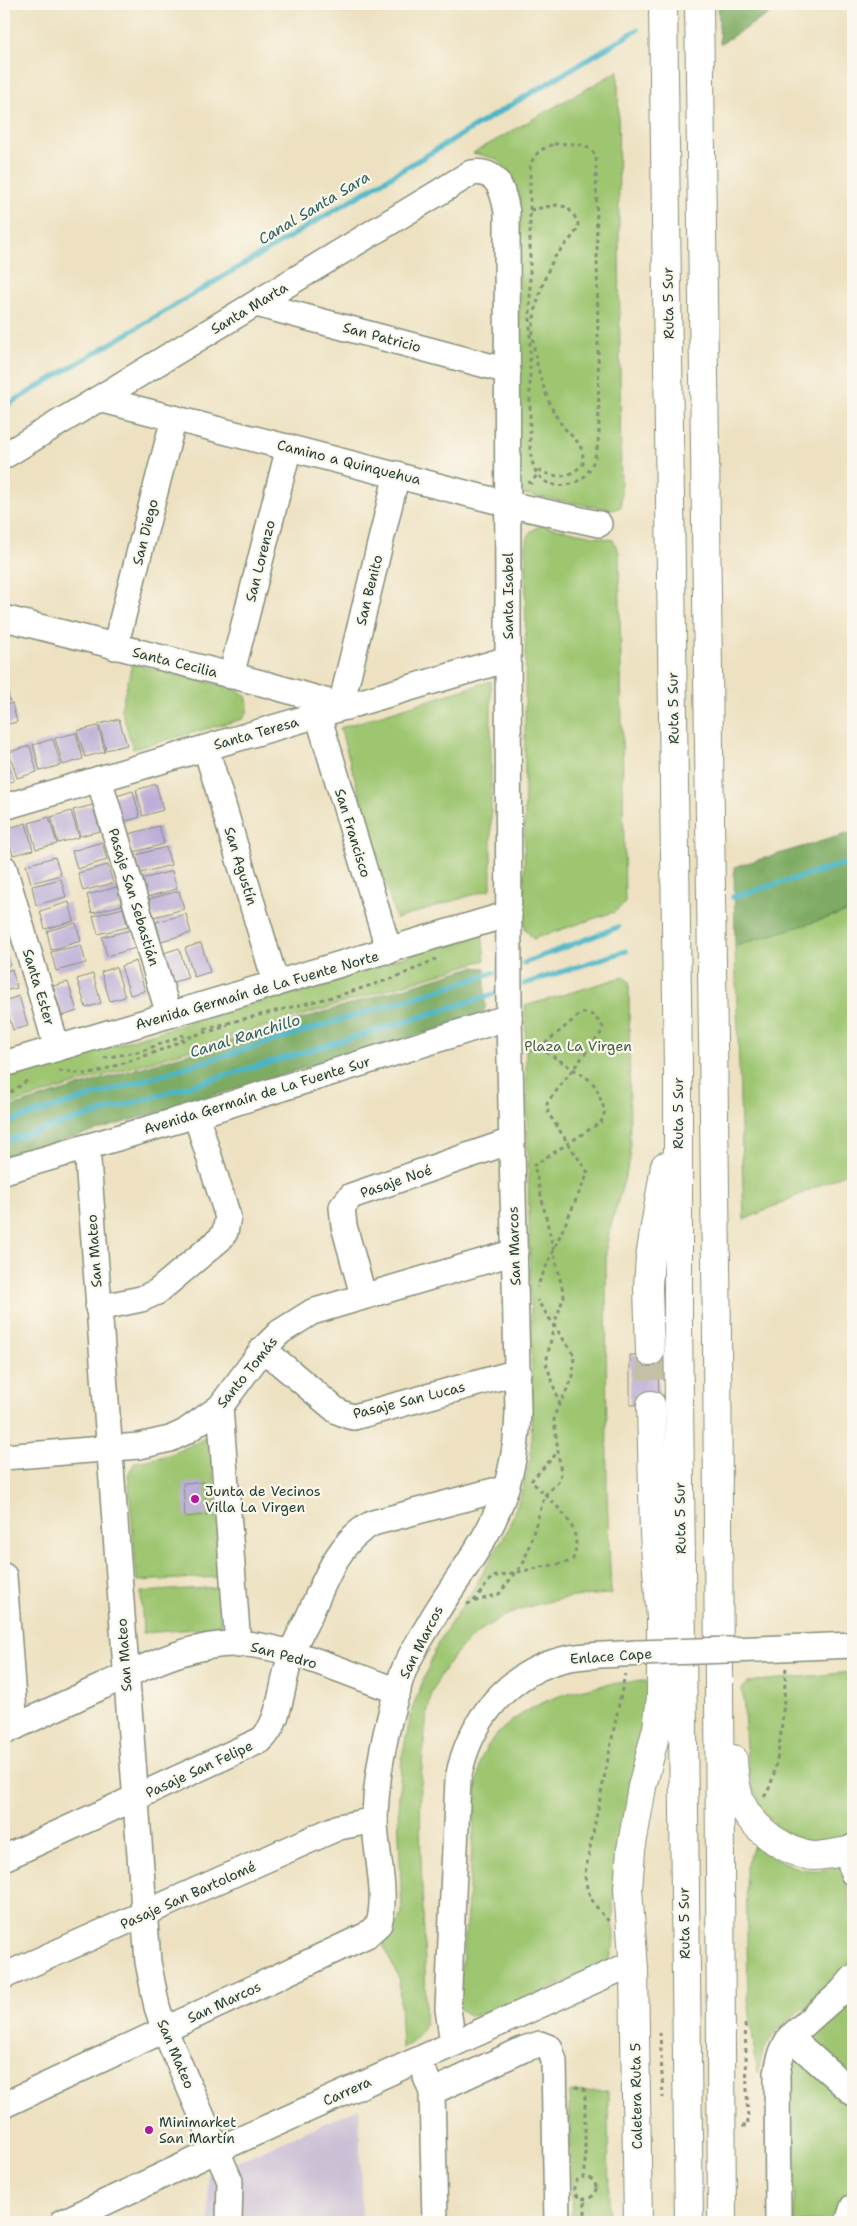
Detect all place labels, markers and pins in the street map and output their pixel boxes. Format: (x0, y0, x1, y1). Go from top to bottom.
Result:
place label: Junta de Vecinos Villa La Virgen (205, 1482, 321, 1516)
marker: Junta de Vecinos Villa La Virgen (189, 1493, 201, 1505)
place label: Minimarket San Martín (159, 2113, 236, 2147)
marker: Minimarket San Martín (143, 2124, 155, 2136)

